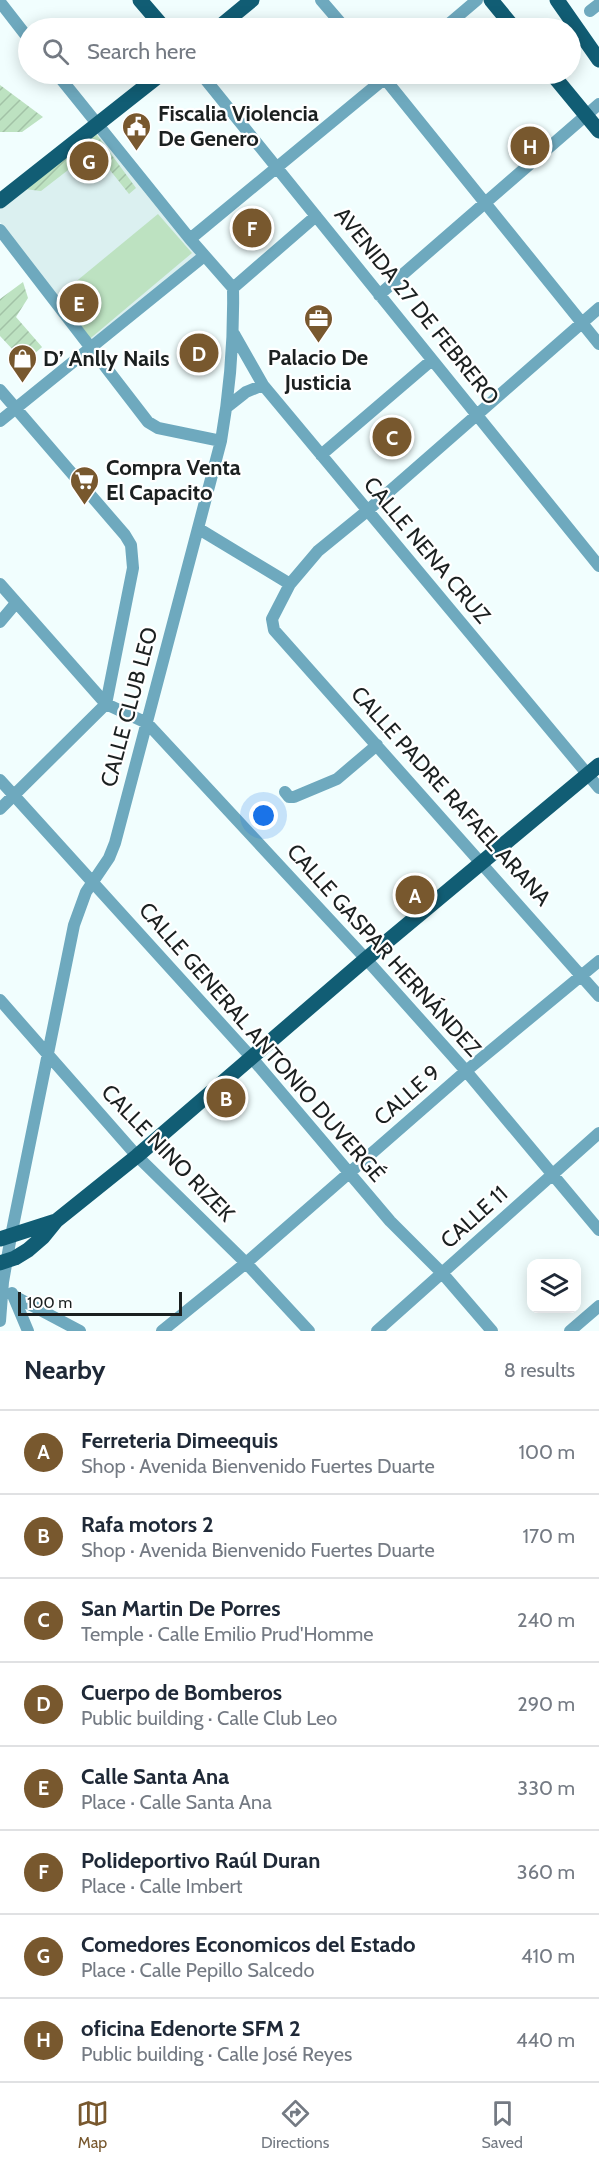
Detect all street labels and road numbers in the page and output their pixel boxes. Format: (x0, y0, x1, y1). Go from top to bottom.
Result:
street label: AVENIDA 27 DE FEBRERO (329, 202, 505, 410)
street label: CALLE NENA CRUZ (358, 471, 496, 629)
street label: CALLE CLUB LEO (95, 624, 163, 790)
street label: CALLE PADRE RAFAEL ARANA (345, 681, 557, 911)
street label: CALLE GASPAR HERNÁNDEZ (281, 838, 487, 1062)
street label: CALLE GENERAL ANTONIO DUVERGÉ (133, 897, 391, 1187)
street label: CALLE 9 (368, 1059, 446, 1131)
street label: CALLE NINO RIZEK (96, 1079, 241, 1228)
street label: CALLE 11 (435, 1180, 513, 1254)

